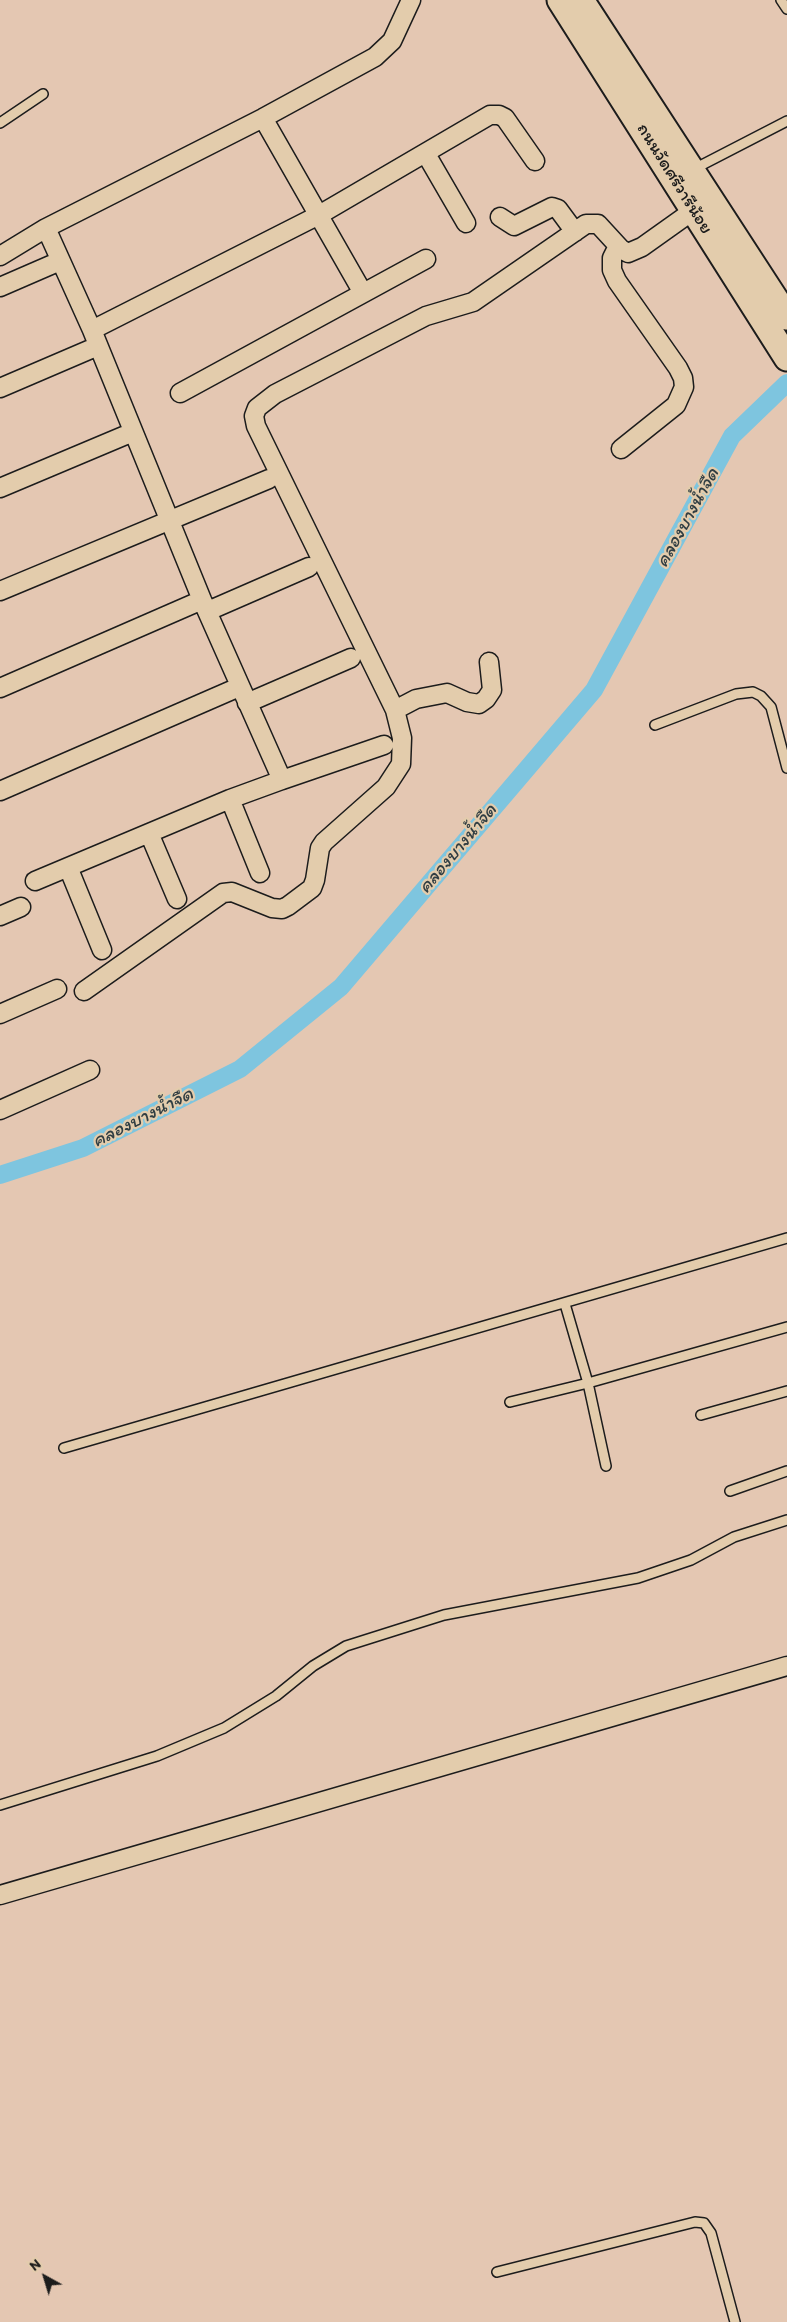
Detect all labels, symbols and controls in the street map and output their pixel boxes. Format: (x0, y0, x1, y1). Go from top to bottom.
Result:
street label: ถนนวัดศรีวารีน้อย (631, 120, 717, 238)
water label: คลองบางน้ำจืด (651, 464, 725, 572)
water label: คลองบางน้ำจืด (414, 799, 502, 899)
water label: คลองบางน้ำจืด (89, 1083, 197, 1153)
north arrow (20, 2252, 70, 2302)
text: N (26, 2255, 44, 2275)

